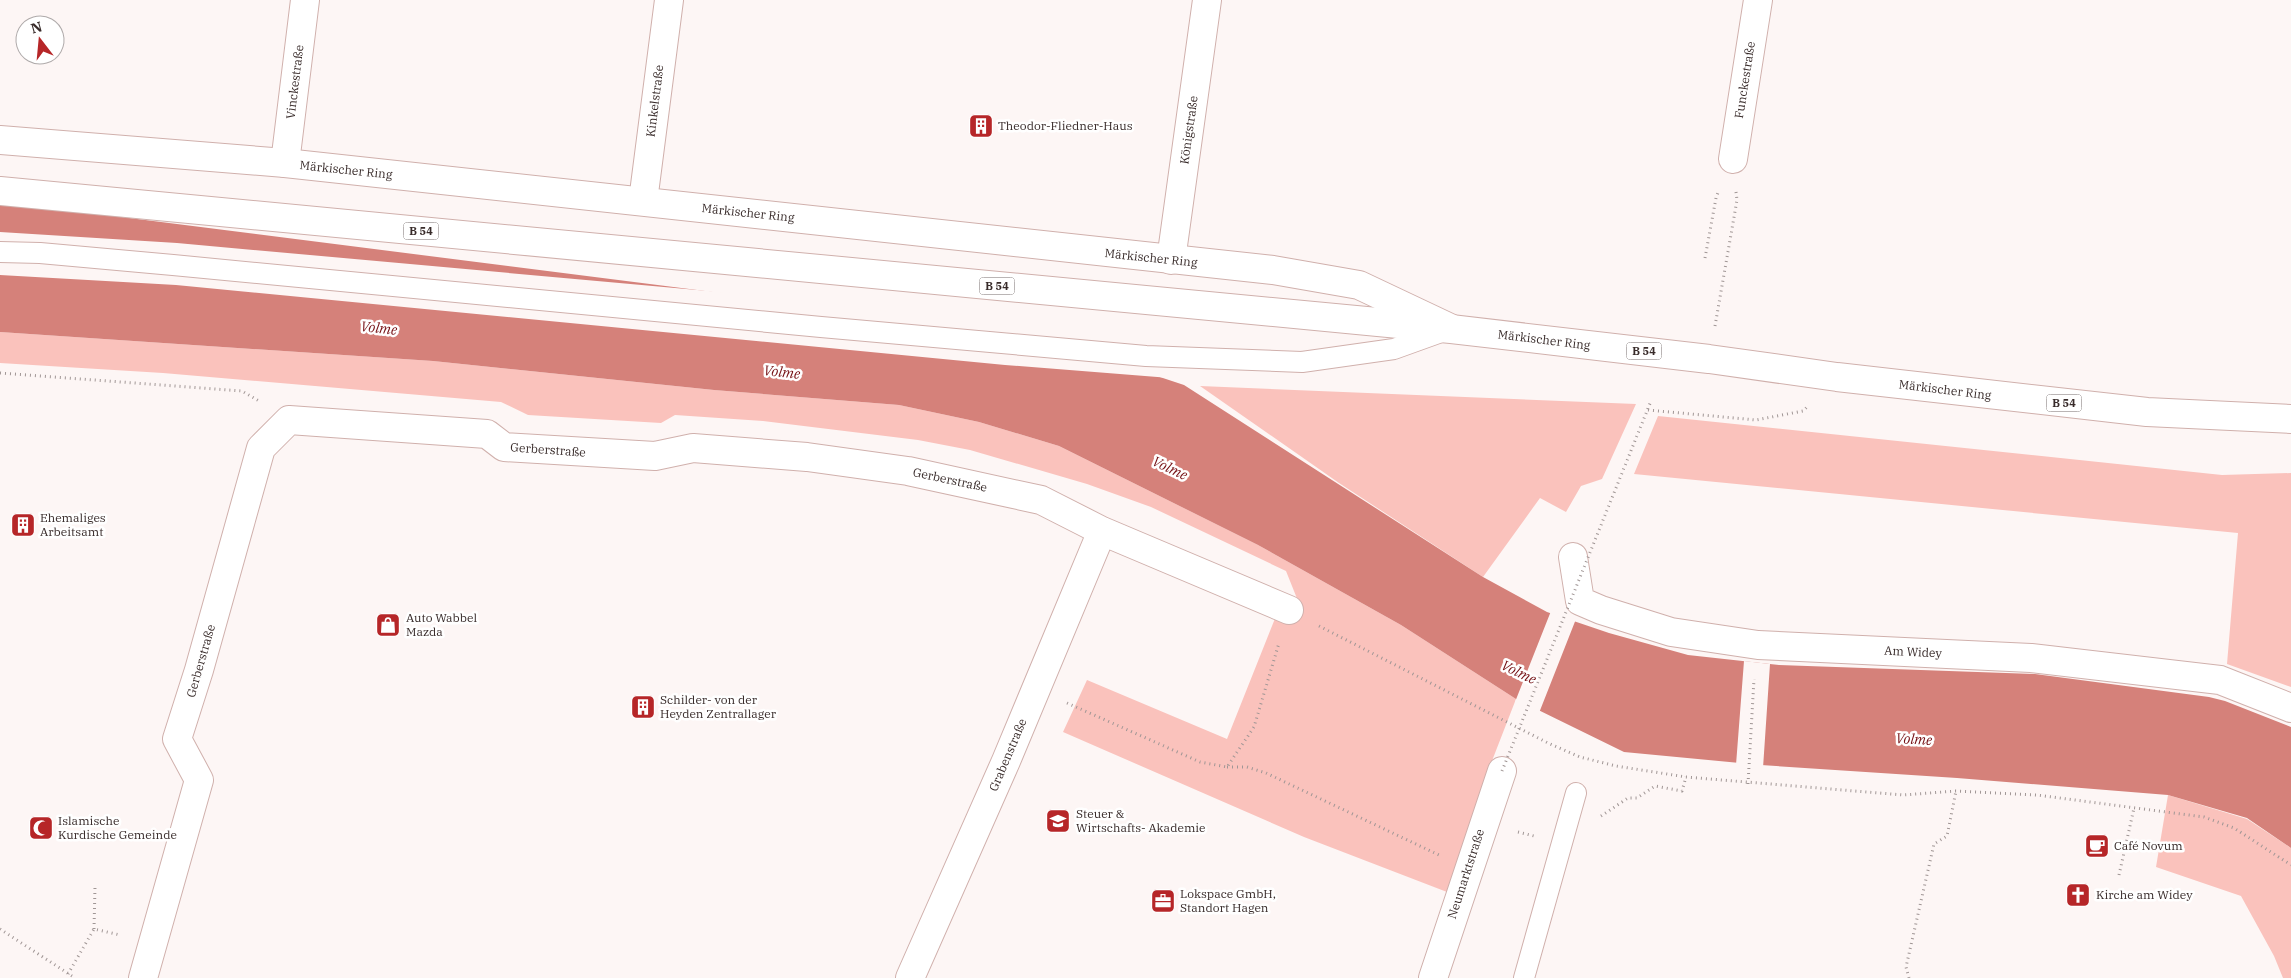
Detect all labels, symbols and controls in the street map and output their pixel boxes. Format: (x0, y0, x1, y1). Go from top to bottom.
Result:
north arrow (15, 15, 65, 65)
text: N (29, 17, 44, 38)
street label: Funckestraße (1731, 40, 1758, 119)
street label: Vinckestraße (283, 44, 306, 120)
street label: Kinkelstraße (643, 64, 666, 138)
street label: Königstraße (1176, 95, 1201, 165)
building icon: Theodor-Fliedner-Haus (968, 113, 994, 139)
place label: Theodor-Fliedner-Haus (998, 118, 1133, 133)
street label: Märkischer Ring (299, 157, 394, 182)
street label: Märkischer Ring (701, 200, 796, 225)
road number: B 54 (404, 222, 438, 240)
street label: Märkischer Ring (1104, 245, 1199, 270)
road number: B 54 (980, 278, 1014, 294)
water label: Volme (360, 317, 399, 339)
street label: Märkischer Ring (1497, 326, 1592, 353)
road number: B 54 (1626, 342, 1662, 360)
water label: Volme (763, 361, 802, 383)
street label: Märkischer Ring (1898, 376, 1993, 403)
road number: B 54 (2046, 394, 2082, 412)
street label: Gerberstraße (510, 439, 586, 460)
water label: Volme (1150, 452, 1191, 484)
street label: Gerberstraße (912, 464, 989, 495)
place label: Ehemaliges Arbeitsamt (40, 510, 106, 539)
building icon: Ehemaliges Arbeitsamt (10, 512, 36, 538)
place label: Auto Wabbel Mazda (406, 610, 477, 639)
shop icon: Auto Wabbel Mazda (375, 612, 401, 638)
street label: Gerberstraße (183, 623, 218, 699)
street label: Am Widey (1884, 642, 1943, 661)
water label: Volme (1499, 656, 1540, 688)
place label: Schilder- von der Heyden Zentrallager (660, 692, 777, 721)
building icon: Schilder- von der Heyden Zentrallager (630, 694, 656, 720)
street label: Grabenstraße (985, 716, 1030, 794)
water label: Volme (1895, 729, 1934, 749)
place label: Steuer & Wirtschafts- Akademie (1076, 806, 1206, 835)
school or university icon: Steuer & Wirtschafts- Akademie (1045, 808, 1071, 834)
place label: Islamische Kurdische Gemeinde (58, 813, 177, 842)
mosque icon: Islamische Kurdische Gemeinde (28, 815, 54, 841)
street label: Neumarktstraße (1444, 827, 1487, 921)
cafe icon: Café Novum (2084, 833, 2110, 859)
place label: Café Novum (2114, 838, 2183, 853)
church icon: Kirche am Widey (2065, 882, 2091, 908)
place label: Lokspace GmbH, Standort Hagen (1180, 886, 1276, 915)
place label: Kirche am Widey (2096, 887, 2193, 902)
office icon: Lokspace GmbH, Standort Hagen (1150, 888, 1176, 914)

